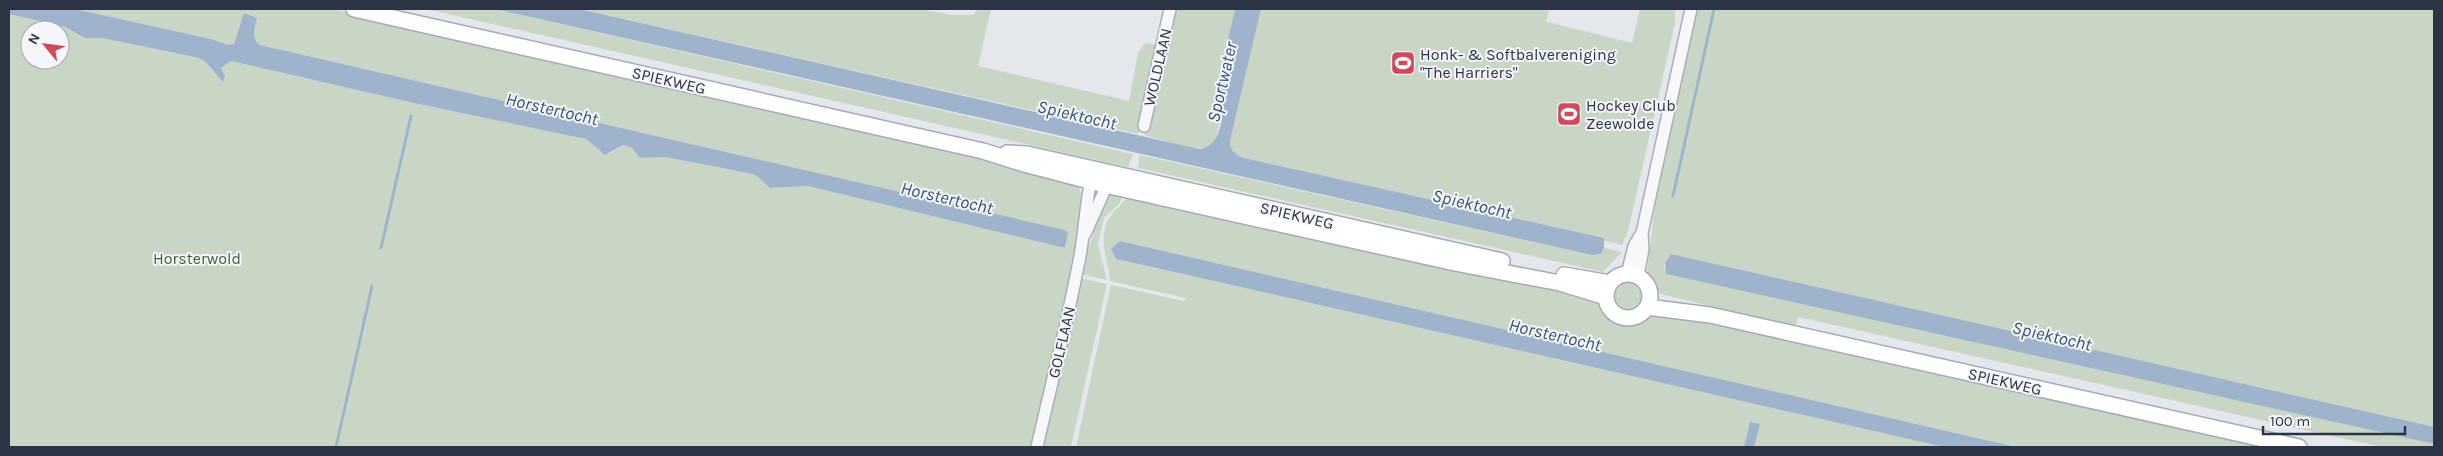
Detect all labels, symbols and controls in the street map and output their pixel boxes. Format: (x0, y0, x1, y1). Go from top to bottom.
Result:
north arrow (20, 20, 70, 70)
street label: WOLDLAAN (1139, 26, 1176, 108)
text: N (24, 30, 44, 47)
water label: Sportwater (1202, 39, 1242, 124)
place label: Honk- & Softbalvereniging "The Harriers" (1420, 45, 1616, 82)
sports icon: Honk- & Softbalvereniging "The Harriers" (1390, 50, 1416, 76)
street label: SPIEKWEG (630, 63, 708, 98)
water label: Horstertocht (504, 88, 601, 131)
water label: Spiektocht (1035, 95, 1120, 135)
place label: Hockey Club Zeewolde (1586, 96, 1676, 133)
sports icon: Hockey Club Zeewolde (1556, 101, 1582, 127)
water label: Horstertocht (899, 177, 996, 220)
water label: Spiektocht (1430, 184, 1515, 224)
street label: SPIEKWEG (1258, 198, 1336, 233)
park label: Horsterwold (153, 249, 241, 268)
street label: GOLFLAAN (1044, 304, 1079, 380)
water label: Horstertocht (1507, 314, 1604, 357)
water label: Spiektocht (2010, 316, 2095, 356)
street label: SPIEKWEG (1966, 364, 2044, 399)
scale bar (2263, 404, 2406, 436)
text: 100 m (2270, 412, 2310, 430)

